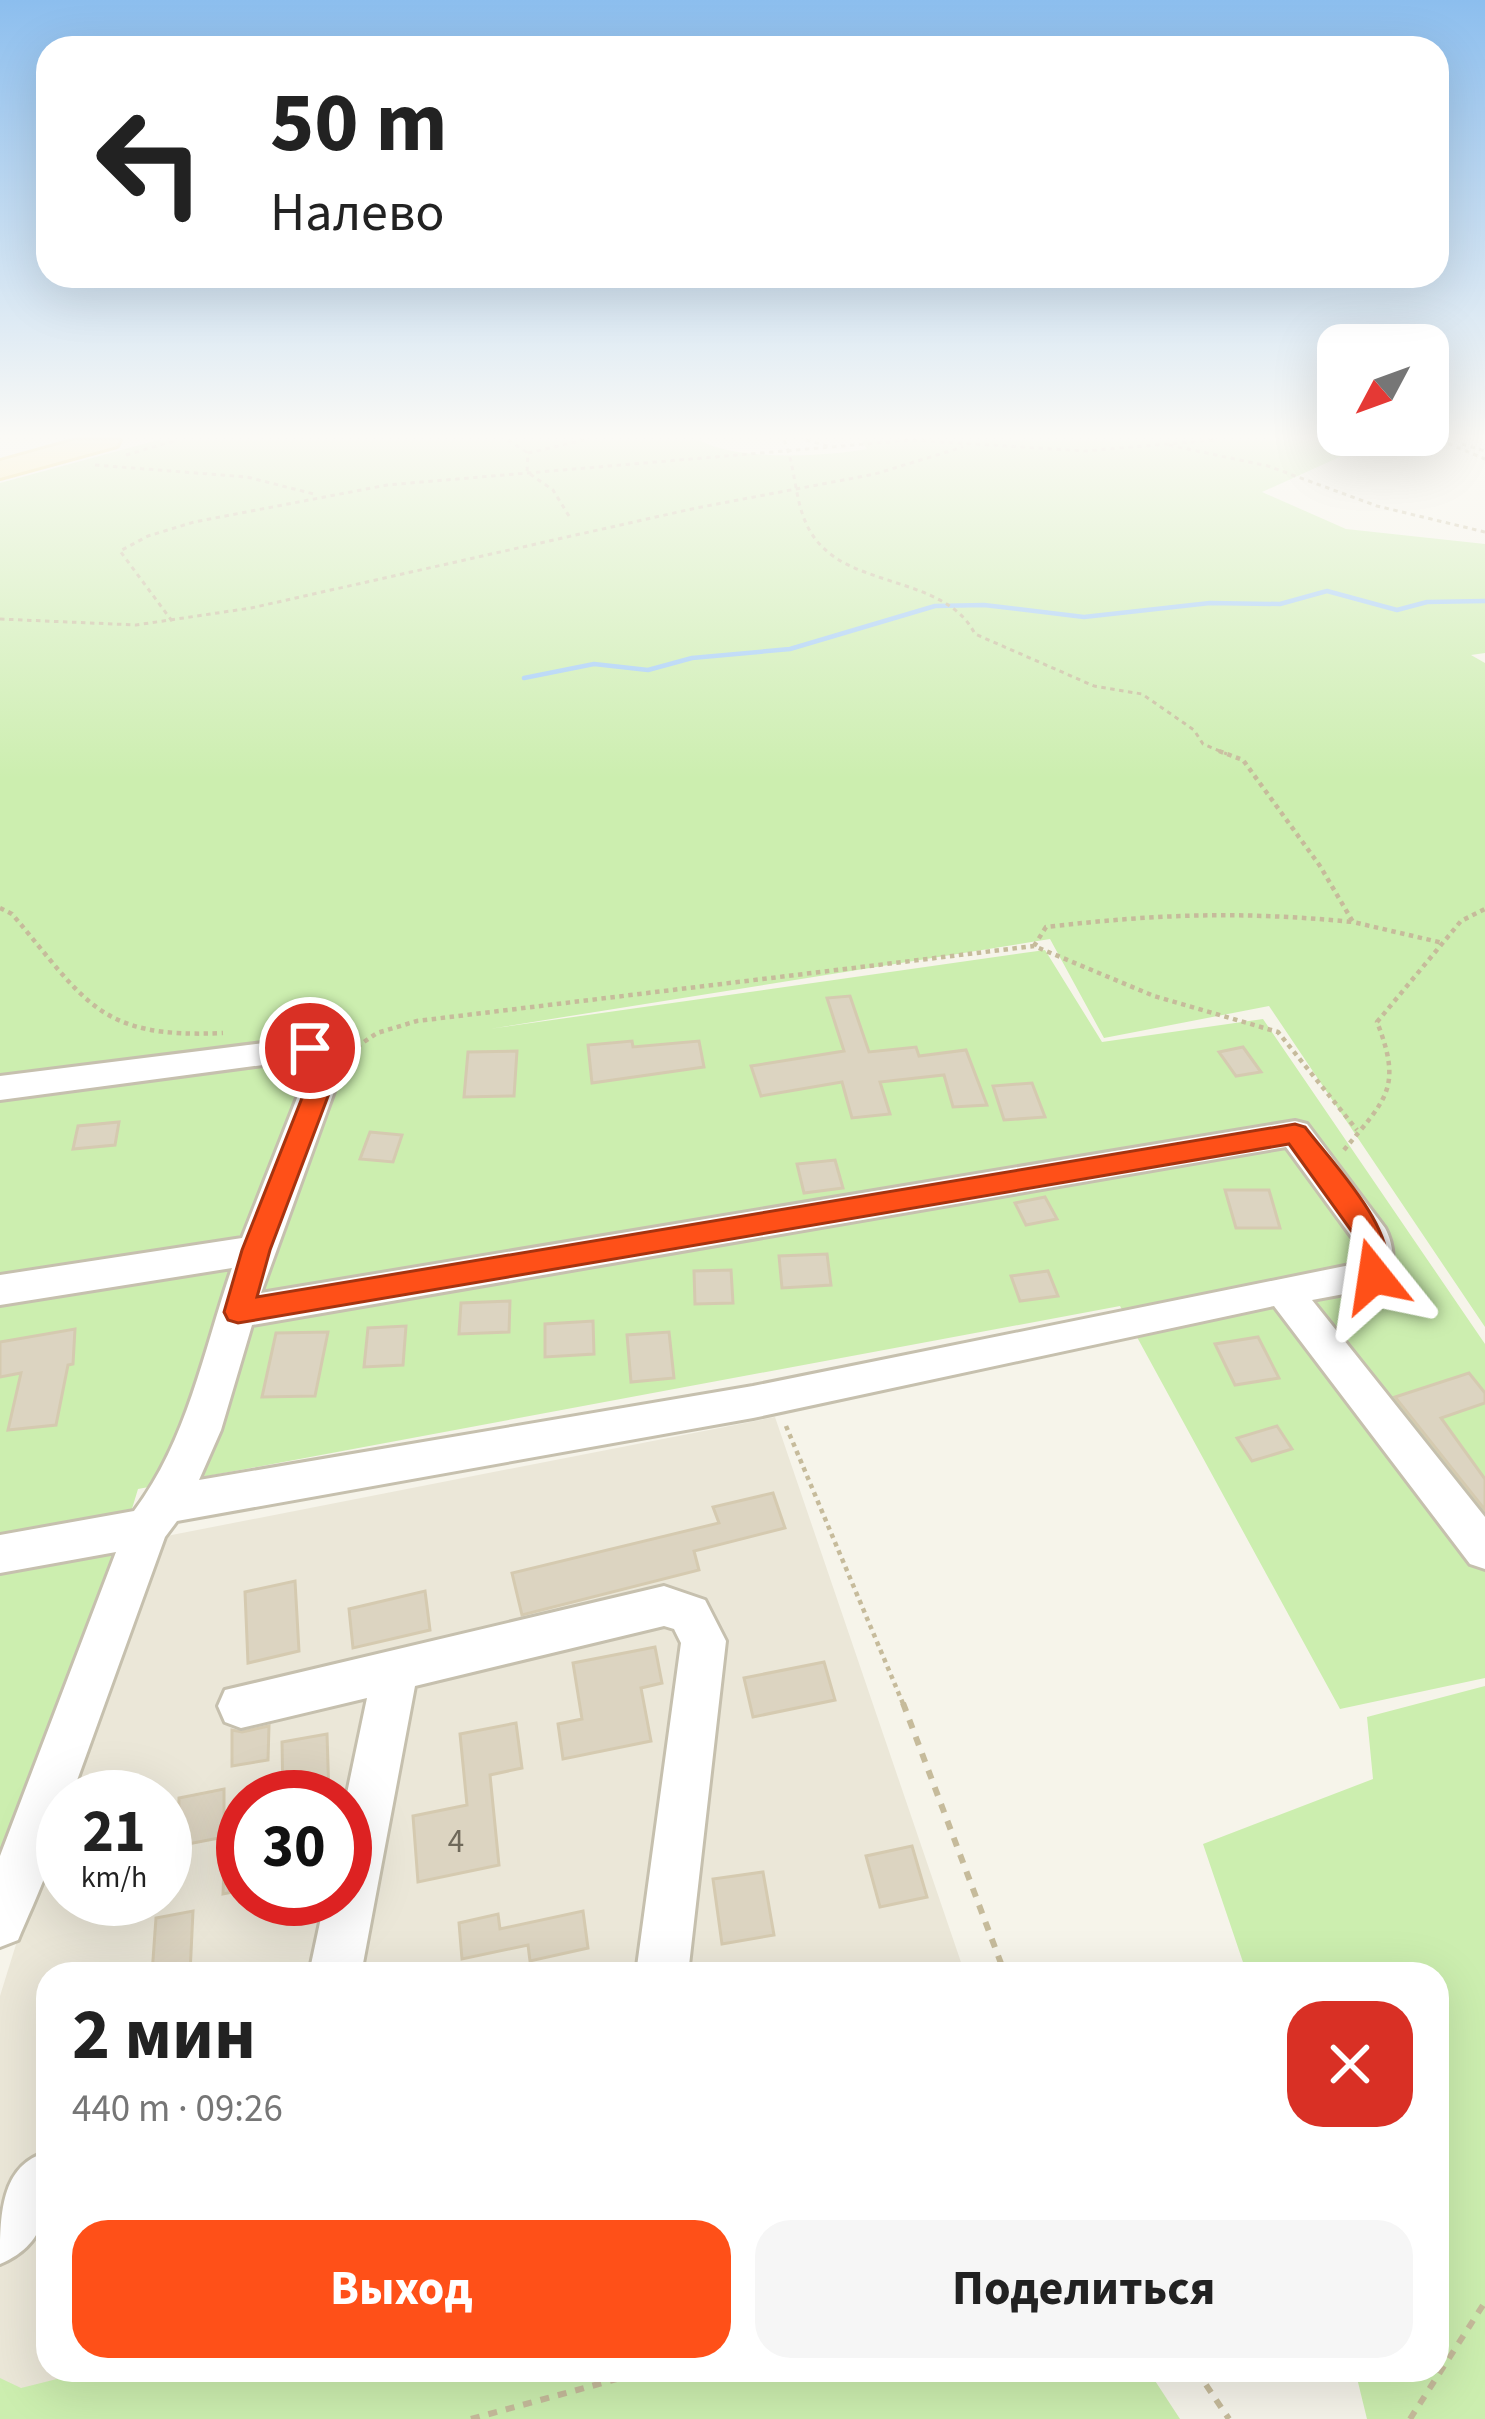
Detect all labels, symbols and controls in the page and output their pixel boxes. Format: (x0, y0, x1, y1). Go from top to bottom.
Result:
text: 50 m (270, 64, 448, 184)
icon: left (72, 84, 228, 240)
text: Налево (270, 175, 445, 252)
north arrow (1317, 324, 1449, 456)
map controls (1317, 324, 1449, 456)
pin (259, 997, 361, 1099)
icon: arrive (277, 1015, 343, 1081)
position arrow (1311, 1213, 1437, 1339)
speed limit sign: 30 (216, 1770, 372, 1926)
text: 21 (82, 1790, 146, 1875)
house number: 4 (448, 1818, 464, 1865)
text: km/h (81, 1856, 147, 1899)
text: 2 мин (72, 1984, 256, 2087)
button: close (1287, 2001, 1413, 2127)
text: 440 m · 09:26 (72, 2081, 283, 2137)
button: Выход (72, 2220, 731, 2358)
button: Поделиться (755, 2220, 1413, 2358)

